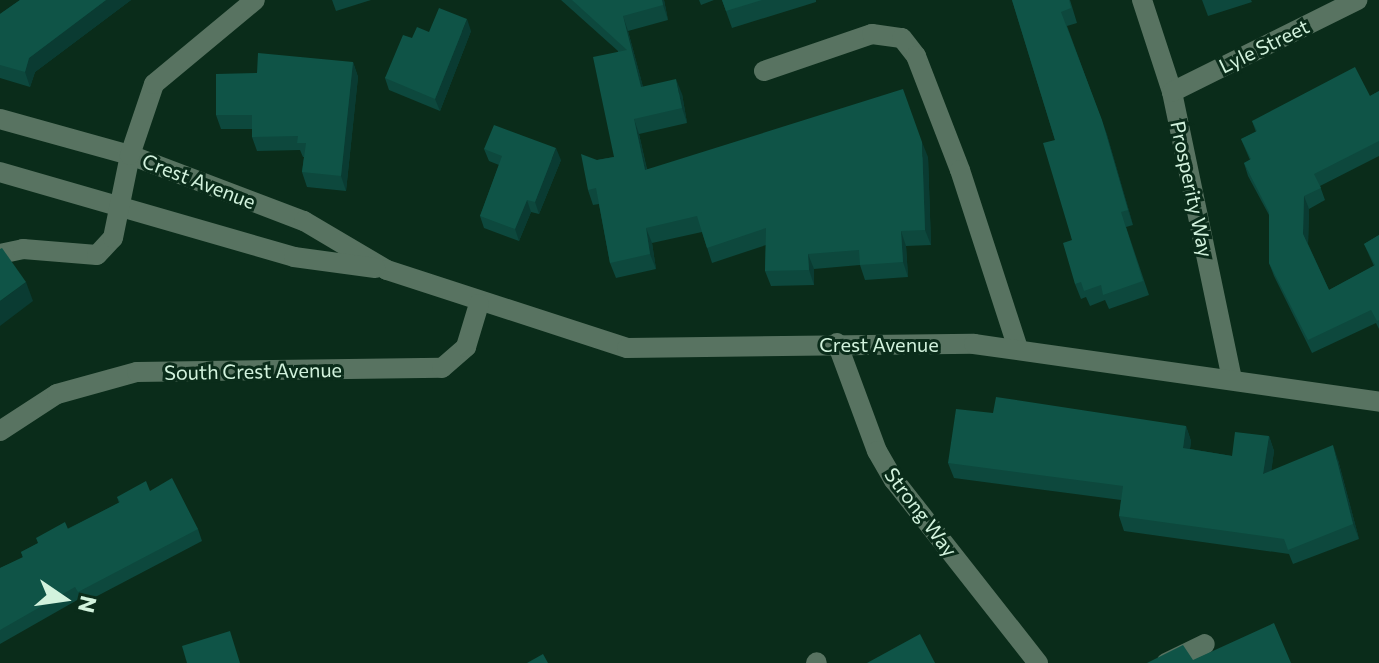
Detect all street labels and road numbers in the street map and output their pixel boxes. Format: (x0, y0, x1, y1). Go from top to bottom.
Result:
street label: Lyle Street (1215, 14, 1313, 78)
street label: Prosperity Way (1166, 119, 1218, 259)
street label: Crest Avenue (139, 148, 259, 214)
street label: Crest Avenue (819, 332, 939, 356)
street label: South Crest Avenue (164, 357, 342, 385)
street label: Strong Way (880, 463, 962, 561)

